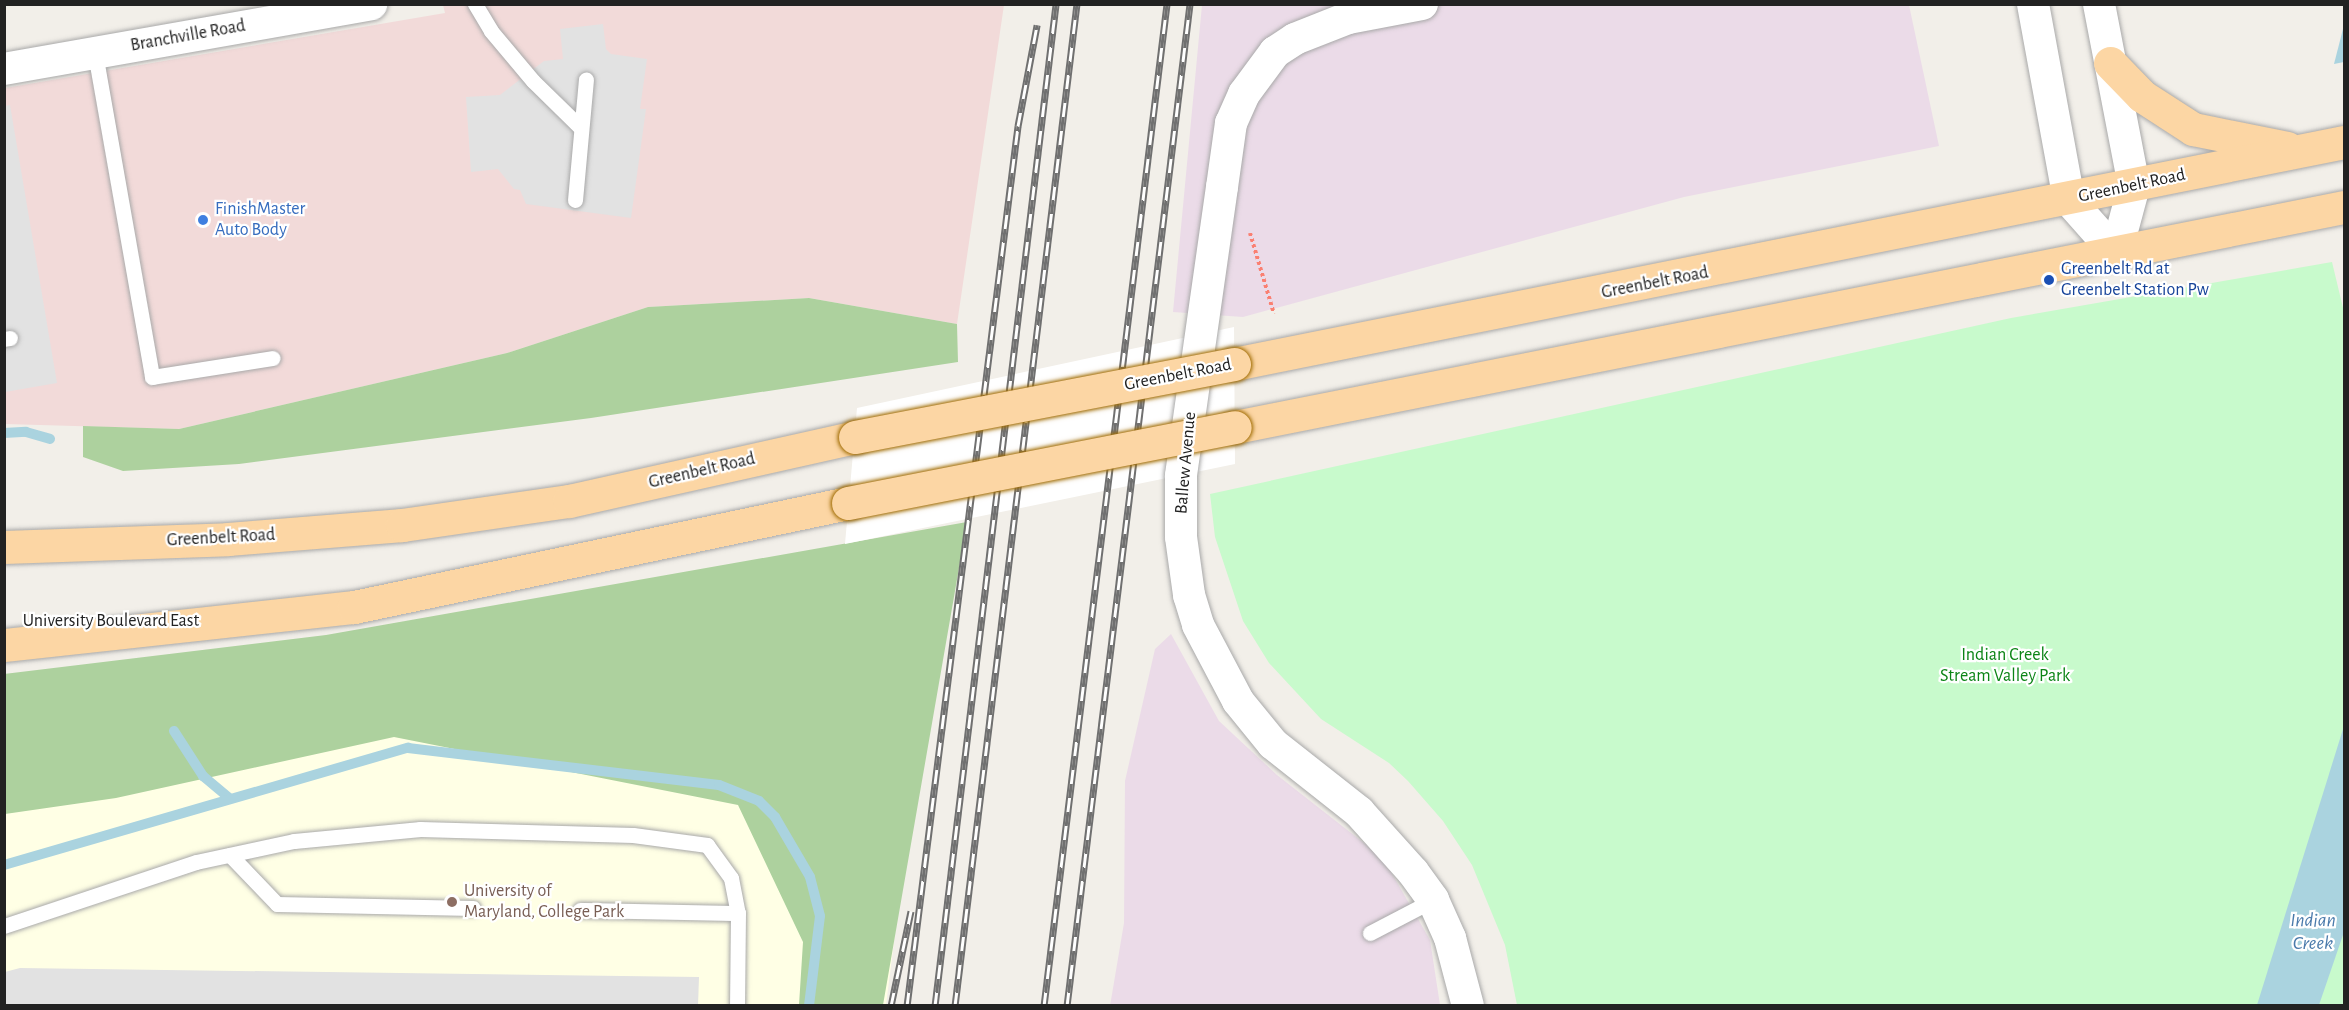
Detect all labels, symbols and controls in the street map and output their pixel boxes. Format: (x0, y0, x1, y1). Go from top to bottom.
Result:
street label: Branchville Road (129, 15, 247, 57)
street label: Greenbelt Road (2077, 164, 2187, 208)
place label: FinishMaster Auto Body (215, 199, 305, 242)
marker: FinishMaster Auto Body (196, 213, 210, 227)
place label: Greenbelt Rd at Greenbelt Station Pw (2061, 259, 2209, 302)
street label: Greenbelt Road (1600, 262, 1710, 304)
marker: Greenbelt Rd at Greenbelt Station Pw (2042, 273, 2056, 287)
street label: Greenbelt Road (1123, 354, 1233, 396)
street label: Ballew Avenue (1171, 411, 1201, 515)
street label: Greenbelt Road (647, 448, 757, 494)
street label: Greenbelt Road (166, 524, 276, 552)
street label: University Boulevard East (23, 610, 199, 632)
park label: Indian Creek Stream Valley Park (1940, 645, 2070, 688)
place label: University of Maryland, College Park (464, 881, 624, 924)
marker: University of Maryland, College Park (445, 895, 459, 909)
water label: Indian Creek (2290, 909, 2336, 956)

